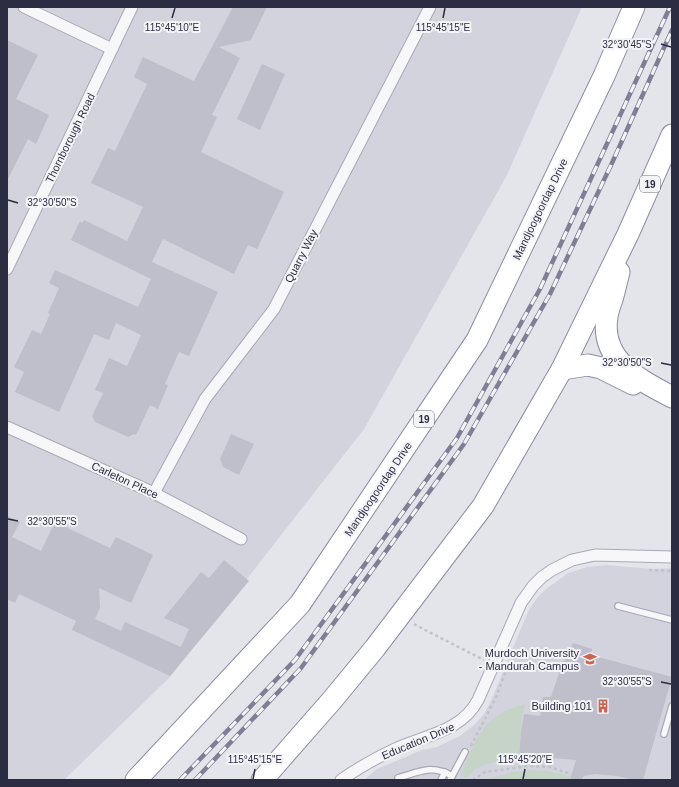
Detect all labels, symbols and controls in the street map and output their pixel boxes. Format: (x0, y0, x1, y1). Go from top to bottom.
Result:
text: 115°45'10"E (145, 22, 199, 33)
text: 115°45'15"E (416, 22, 470, 33)
text: 32°30'45"S (602, 39, 652, 50)
street label: Thornborough Road (43, 91, 97, 185)
street label: Mandjoogoordap Drive (510, 156, 570, 262)
road number: 19 (640, 176, 660, 192)
text: 32°30'50"S (27, 197, 77, 208)
street label: Quarry Way (282, 227, 320, 285)
text: 32°30'50"S (602, 357, 652, 368)
road number: 19 (414, 411, 434, 427)
street label: Mandjoogoordap Drive (342, 440, 414, 538)
street label: Carleton Place (90, 459, 160, 501)
text: 32°30'55"S (27, 516, 77, 527)
place label: Murdoch University - Mandurah Campus (479, 647, 579, 672)
school or university icon: Murdoch University - Mandurah Campus (582, 651, 598, 667)
text: 32°30'55"S (602, 676, 652, 687)
building icon: Building 101 (595, 698, 611, 714)
place label: Building 101 (531, 700, 592, 712)
street label: Education Drive (380, 720, 456, 762)
text: 115°45'15"E (228, 754, 282, 765)
text: 115°45'20"E (498, 754, 552, 765)

